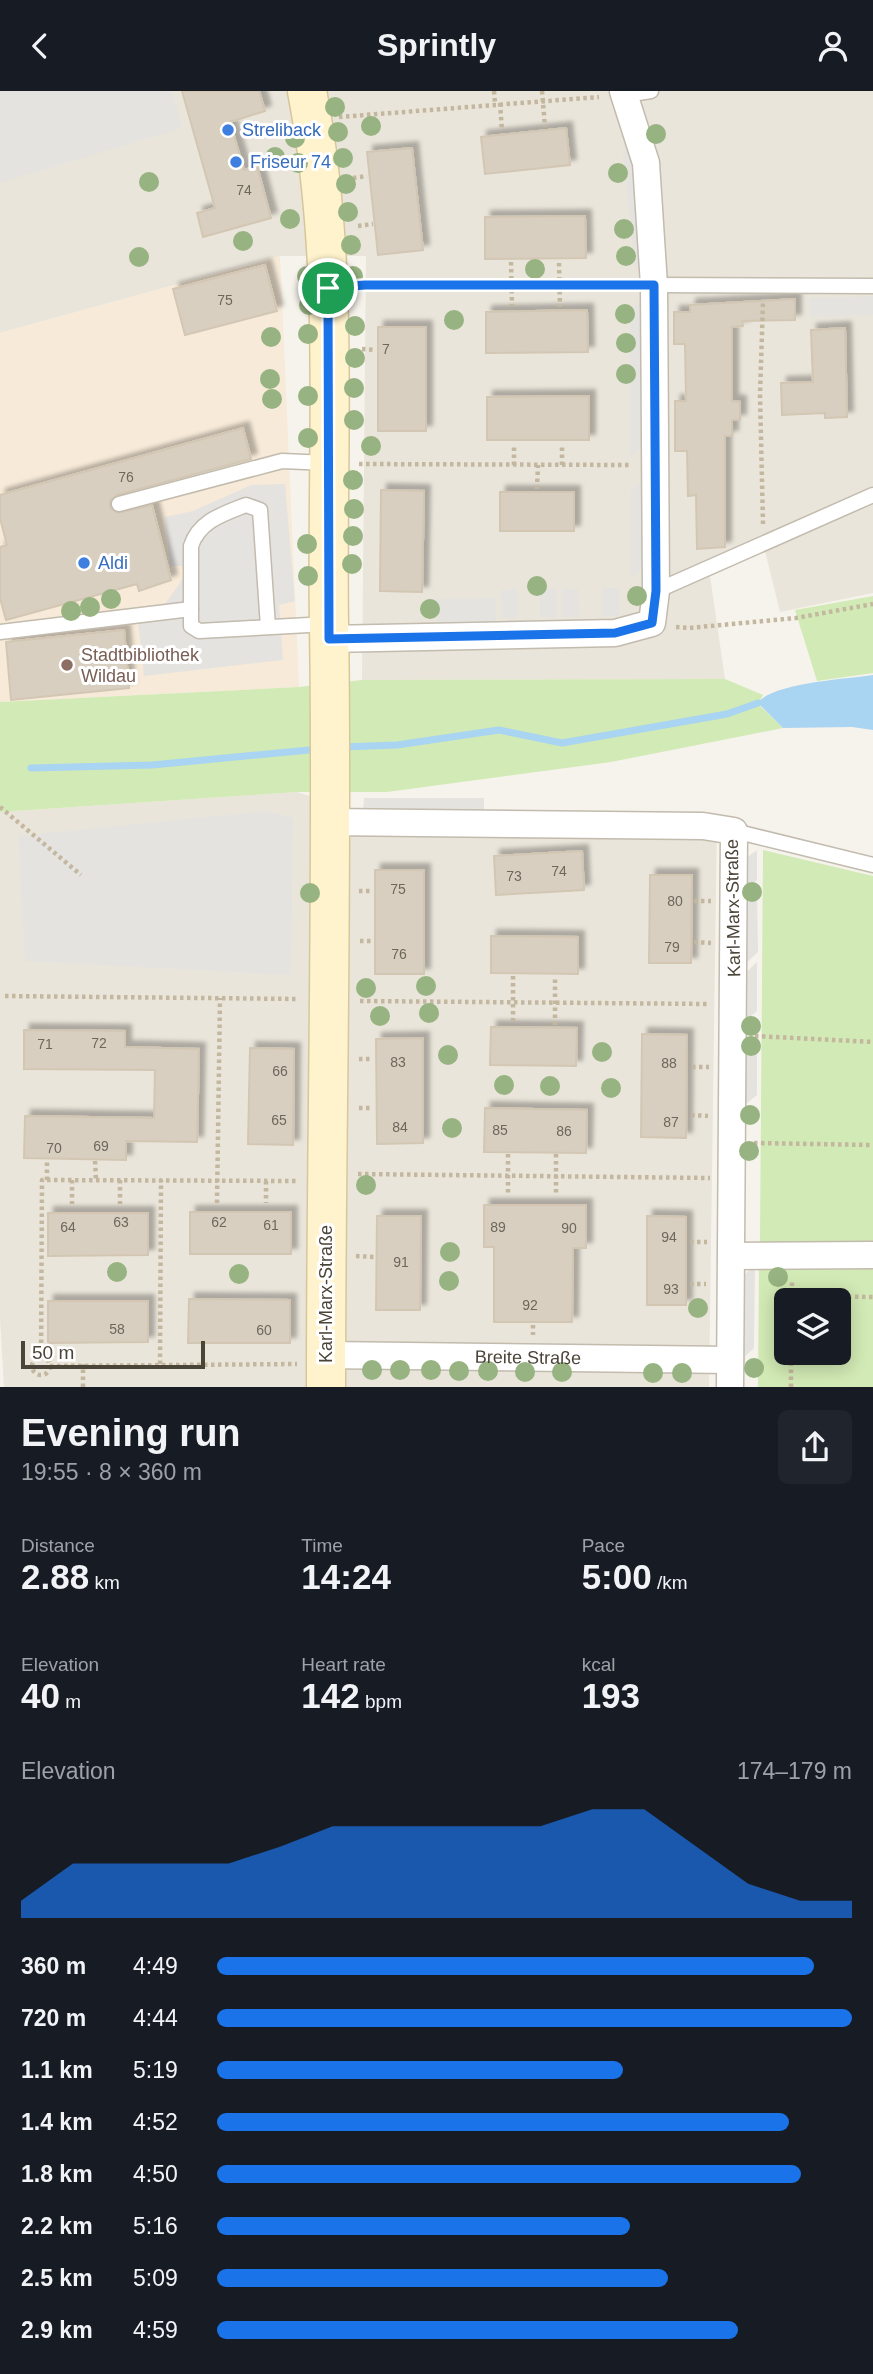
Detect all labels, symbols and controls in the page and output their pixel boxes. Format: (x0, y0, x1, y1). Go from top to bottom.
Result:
icon: back (21, 27, 59, 65)
text: Sprintly (377, 27, 496, 63)
icon: person (814, 27, 852, 65)
place label: Streliback (242, 120, 322, 140)
marker: Streliback (220, 122, 236, 138)
place label: Friseur 74 (250, 152, 331, 172)
marker: Friseur 74 (228, 154, 244, 170)
house number: 74 (236, 182, 252, 198)
pin (298, 258, 358, 318)
icon: arrive (309, 269, 347, 307)
house number: 75 (217, 292, 233, 308)
house number: 7 (382, 341, 390, 357)
house number: 76 (118, 469, 134, 485)
place label: Aldi (98, 553, 128, 573)
marker: Aldi (76, 555, 92, 571)
place label: Stadtbibliothek Wildau (81, 645, 200, 686)
marker: Stadtbibliothek Wildau (59, 657, 75, 673)
street label: Karl-Marx-Straße (722, 839, 744, 977)
house number: 74 (551, 863, 567, 879)
house number: 73 (506, 868, 522, 884)
house number: 75 (390, 881, 406, 897)
house number: 80 (667, 893, 683, 909)
house number: 79 (664, 939, 680, 955)
house number: 76 (391, 946, 407, 962)
house number: 72 (91, 1035, 107, 1051)
house number: 71 (37, 1036, 53, 1052)
house number: 83 (390, 1054, 406, 1070)
house number: 88 (661, 1055, 677, 1071)
house number: 66 (272, 1063, 288, 1079)
house number: 65 (271, 1112, 287, 1128)
house number: 87 (663, 1114, 679, 1130)
house number: 84 (392, 1119, 408, 1135)
house number: 85 (492, 1122, 508, 1138)
house number: 86 (556, 1123, 572, 1139)
house number: 69 (93, 1138, 109, 1154)
house number: 70 (46, 1140, 62, 1156)
house number: 63 (113, 1214, 129, 1230)
house number: 62 (211, 1214, 227, 1230)
house number: 61 (263, 1217, 279, 1233)
house number: 64 (60, 1219, 76, 1235)
house number: 89 (490, 1219, 506, 1235)
house number: 90 (561, 1220, 577, 1236)
street label: Karl-Marx-Straße (316, 1225, 336, 1363)
house number: 94 (661, 1229, 677, 1245)
house number: 91 (393, 1254, 409, 1270)
house number: 93 (663, 1281, 679, 1297)
map controls (774, 1288, 851, 1365)
button: layers (774, 1288, 851, 1365)
house number: 92 (522, 1297, 538, 1313)
house number: 58 (109, 1321, 125, 1337)
house number: 60 (256, 1322, 272, 1338)
scale bar (21, 1338, 205, 1370)
text: 50 m (32, 1342, 74, 1363)
street label: Breite Straße (475, 1347, 581, 1368)
button: share (778, 1410, 852, 1484)
text: Evening run (21, 1412, 241, 1454)
text: 19:55 · 8 × 360 m (21, 1459, 202, 1485)
text: Distance (21, 1535, 95, 1556)
text: Time (301, 1535, 343, 1556)
text: Pace (582, 1535, 625, 1556)
text: 2.88 (21, 1557, 89, 1596)
text: 14:24 (301, 1557, 391, 1596)
text: 5:00 (582, 1557, 652, 1596)
text: km (89, 1572, 120, 1593)
text: /km (652, 1572, 688, 1593)
text: Elevation (21, 1654, 99, 1675)
text: Heart rate (301, 1654, 386, 1675)
text: kcal (582, 1654, 615, 1675)
text: 40 (21, 1676, 60, 1715)
text: 142 (301, 1676, 360, 1715)
text: 193 (582, 1676, 640, 1715)
text: m (60, 1691, 81, 1712)
text: bpm (360, 1691, 402, 1712)
text: Elevation (21, 1758, 116, 1784)
text: 174–179 m (737, 1758, 852, 1784)
text: 360 m (21, 1953, 86, 1979)
text: 4:49 (133, 1953, 178, 1979)
text: 720 m (21, 2005, 86, 2031)
text: 4:44 (133, 2005, 178, 2031)
text: 1.1 km (21, 2057, 93, 2083)
text: 5:19 (133, 2057, 178, 2083)
text: 1.4 km (21, 2109, 93, 2135)
text: 4:52 (133, 2109, 178, 2135)
text: 1.8 km (21, 2161, 93, 2187)
text: 4:50 (133, 2161, 178, 2187)
text: 2.2 km (21, 2213, 93, 2239)
text: 5:16 (133, 2213, 178, 2239)
text: 2.5 km (21, 2265, 93, 2291)
text: 5:09 (133, 2265, 178, 2291)
text: 2.9 km (21, 2317, 93, 2343)
text: 4:59 (133, 2317, 178, 2343)

